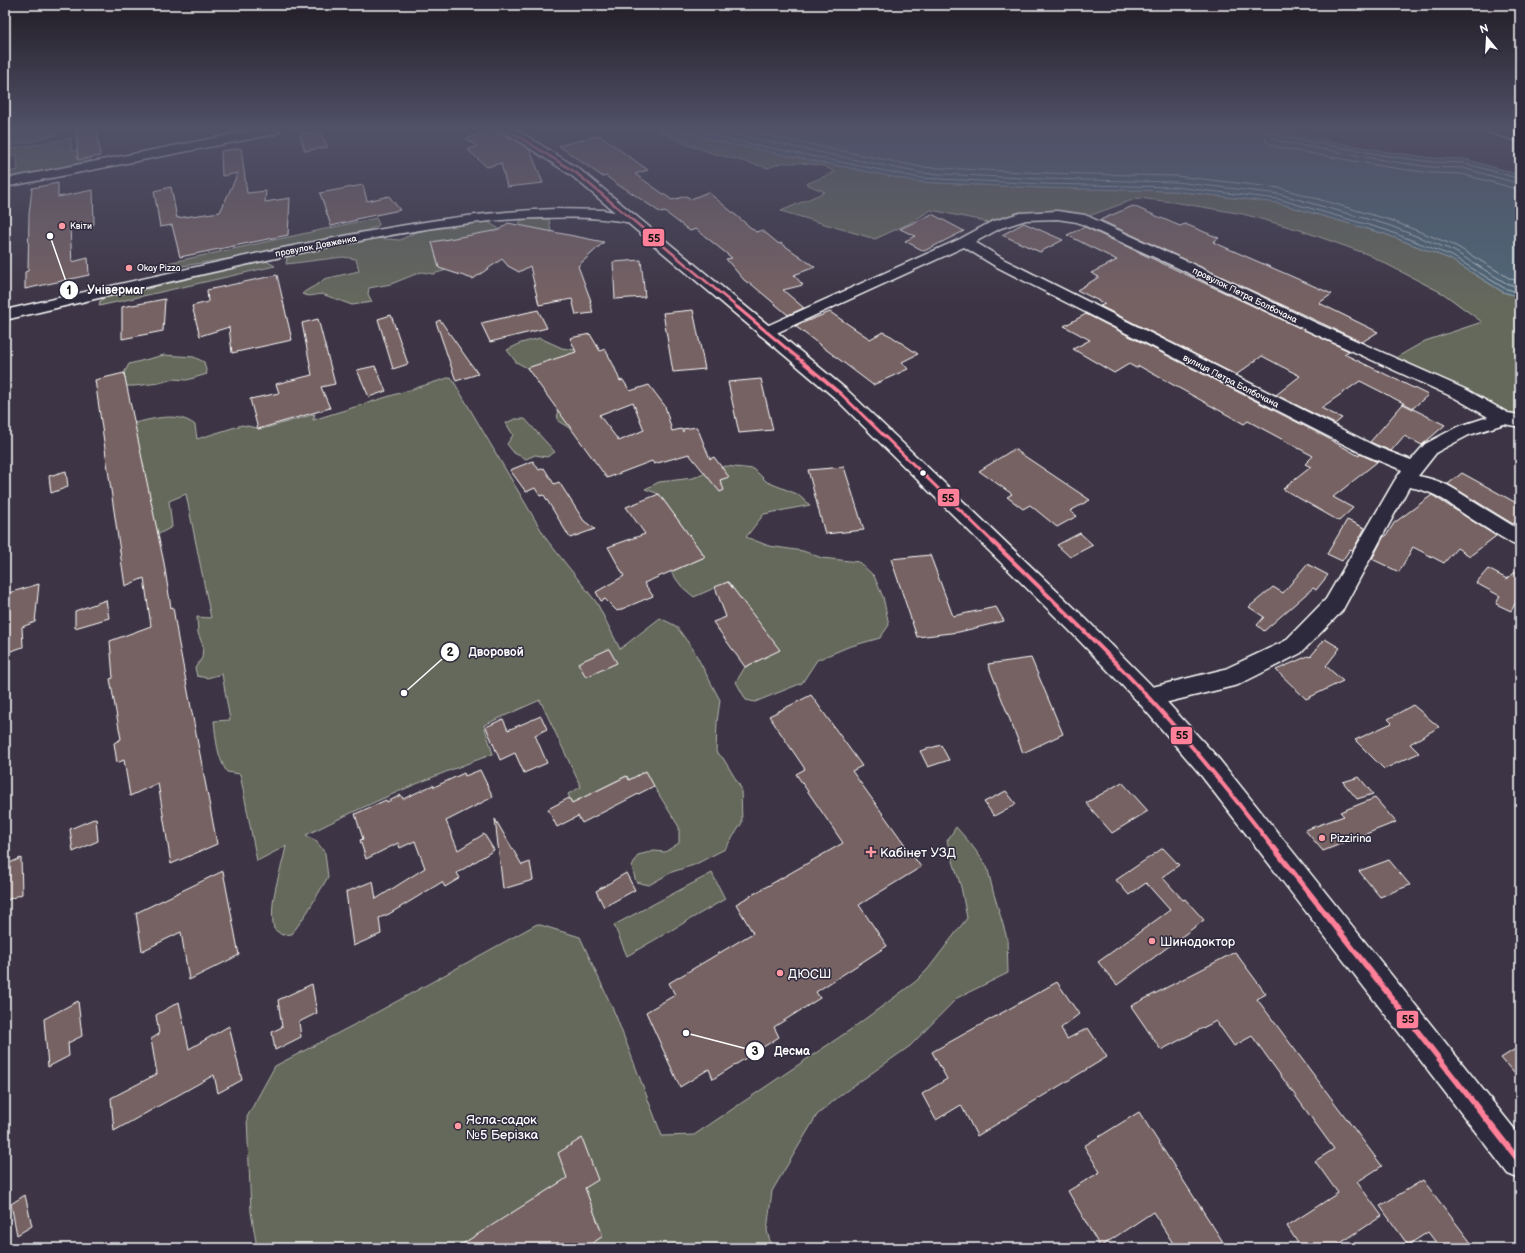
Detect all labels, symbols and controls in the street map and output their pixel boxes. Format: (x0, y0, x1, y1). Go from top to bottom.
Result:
north arrow (1467, 18, 1507, 58)
text: N (1478, 22, 1490, 36)
marker: Квіти (57, 221, 67, 231)
place label: Квіти (70, 221, 92, 232)
line badge: 55 (642, 228, 665, 247)
text: 55 (648, 232, 661, 245)
street label: провулок Довженка (274, 233, 359, 260)
marker: Okay Pizza (124, 263, 134, 273)
place label: Okay Pizza (137, 263, 180, 274)
street label: провулок Петра Болбочана (1190, 265, 1300, 326)
callout: Універмаг (59, 278, 152, 302)
text: 1 (66, 283, 72, 298)
text: Універмаг (87, 283, 145, 298)
street label: вулиця Петра Болбочана (1181, 352, 1281, 411)
unlabelled marker (918, 468, 928, 478)
line badge: 55 (937, 488, 960, 507)
text: 55 (942, 492, 955, 505)
callout: Дворовой (440, 640, 531, 664)
text: 2 (446, 645, 454, 660)
text: Дворовой (468, 645, 524, 660)
line badge: 55 (1170, 726, 1193, 745)
text: 55 (1176, 729, 1189, 742)
place label: Pizzirina (1330, 832, 1372, 845)
marker: Pizzirina (1317, 833, 1327, 843)
place label: Кабінет УЗД (880, 845, 956, 861)
marker: Кабінет УЗД (865, 846, 877, 858)
place label: Шинодоктор (1160, 934, 1236, 950)
marker: Шинодоктор (1147, 936, 1157, 946)
place label: ДЮСШ (788, 966, 831, 982)
marker: ДЮСШ (775, 968, 785, 978)
line badge: 55 (1396, 1010, 1419, 1029)
text: 55 (1402, 1013, 1415, 1026)
callout: Десма (745, 1039, 818, 1063)
text: 3 (751, 1044, 759, 1059)
text: Десма (774, 1044, 811, 1059)
place label: Ясла-садок №5 Берізка (466, 1112, 539, 1143)
marker: Ясла-садок №5 Берізка (453, 1121, 463, 1131)

